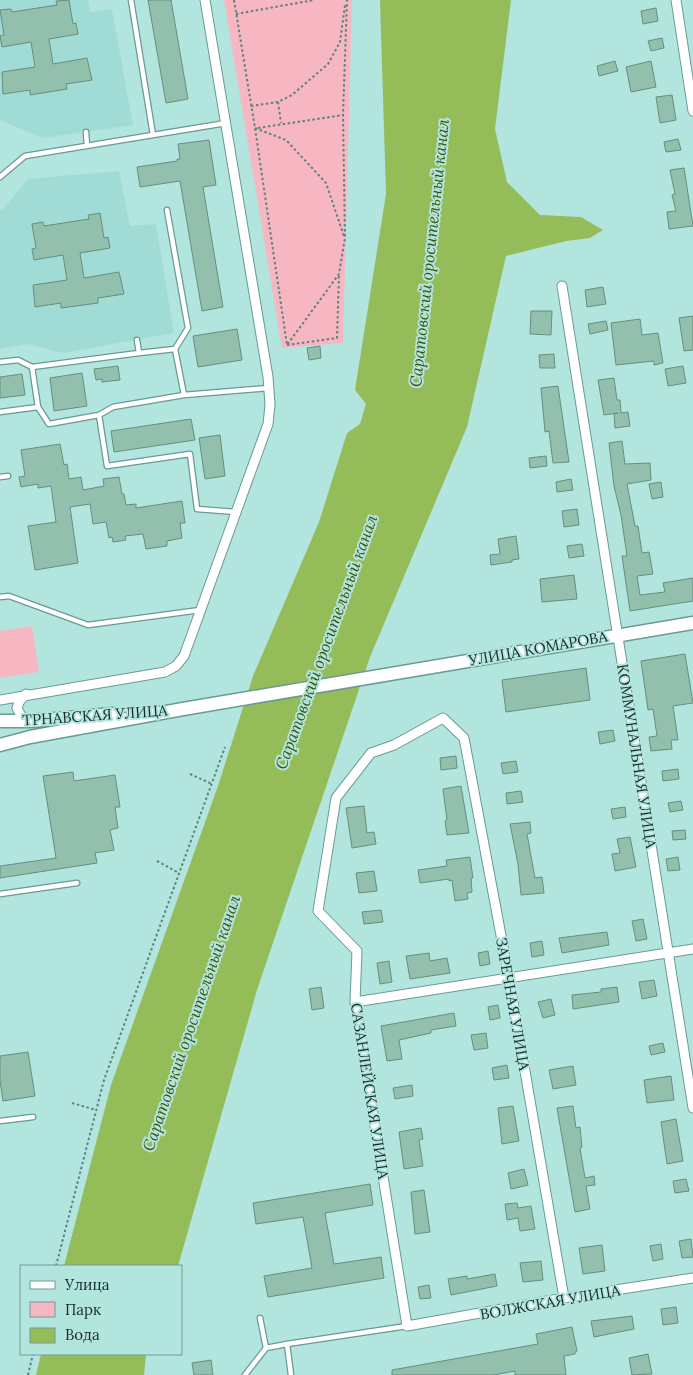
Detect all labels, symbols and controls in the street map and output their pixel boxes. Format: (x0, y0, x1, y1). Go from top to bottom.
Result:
water label: Саратовский оросительный канал (405, 117, 453, 388)
water label: Саратовский оросительный канал (271, 511, 382, 772)
street label: УЛИЦА КОМАРОВА (466, 626, 609, 670)
street label: КОММУНАЛЬНАЯ УЛИЦА (613, 662, 661, 850)
street label: ТРНАВСКАЯ УЛИЦА (22, 700, 169, 730)
water label: Саратовский оросительный канал (138, 892, 245, 1154)
street label: ЗАРЕЧНАЯ УЛИЦА (492, 936, 534, 1073)
street label: САЗАНЛЕЙСКАЯ УЛИЦА (347, 1002, 393, 1181)
legend (20, 1265, 182, 1355)
text: Улица (64, 1275, 110, 1294)
street label: ВОЛЖСКАЯ УЛИЦА (478, 1280, 622, 1324)
text: Парк (65, 1300, 101, 1319)
text: Вода (65, 1325, 100, 1344)

